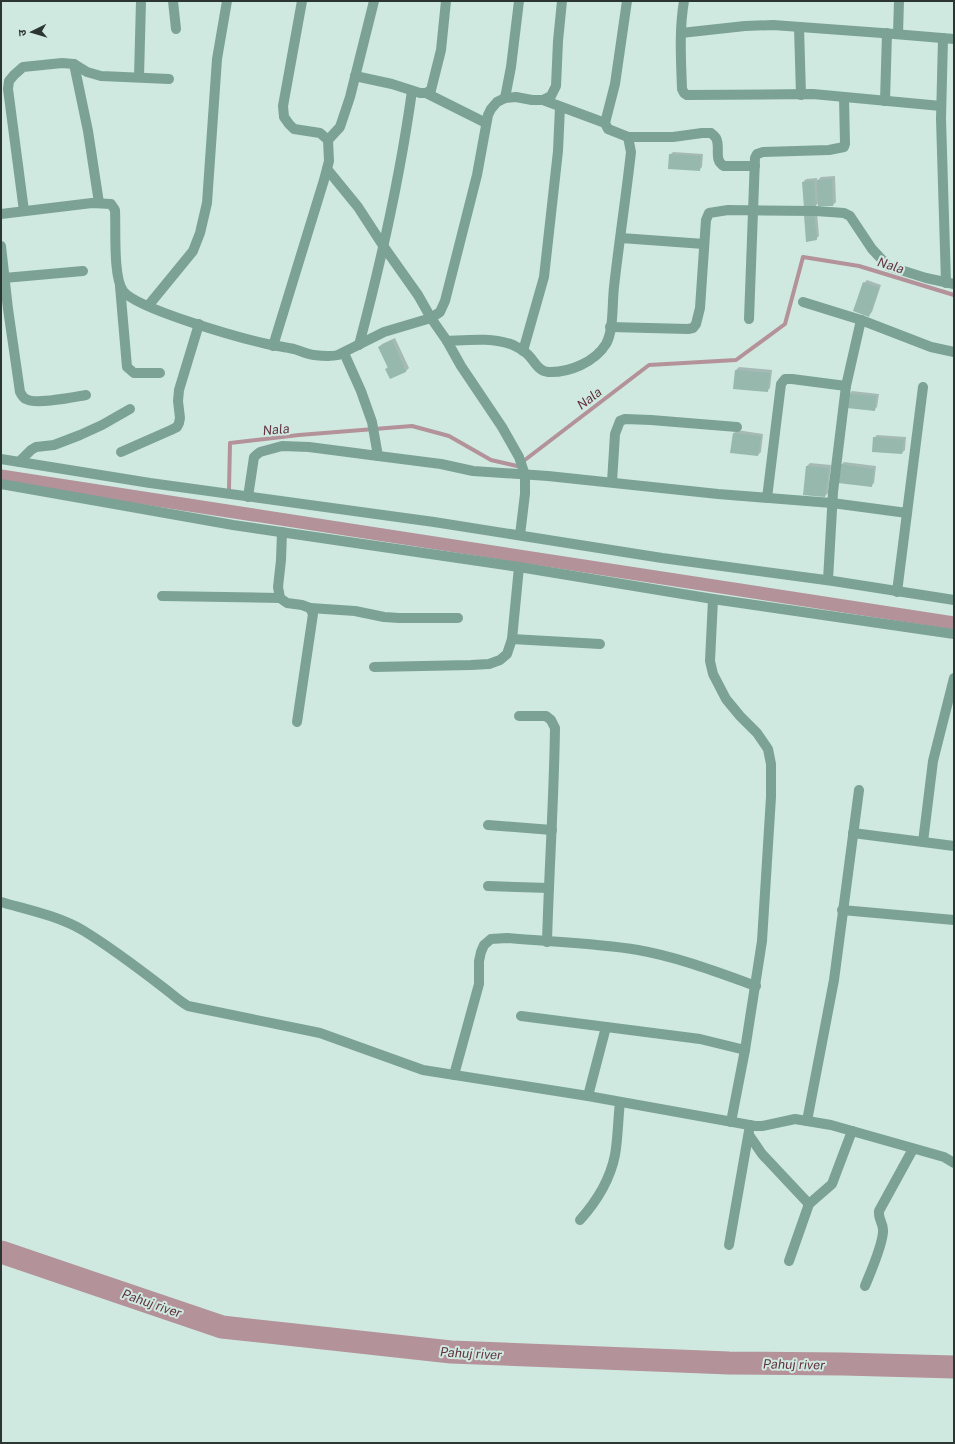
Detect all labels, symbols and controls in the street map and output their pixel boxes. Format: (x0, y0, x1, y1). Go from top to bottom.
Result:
north arrow (12, 12, 52, 52)
text: उ (16, 29, 28, 37)
water label: Nala (876, 254, 906, 277)
water label: Nala (574, 384, 605, 413)
water label: Nala (262, 421, 290, 438)
water label: Pahuj river (120, 1286, 184, 1321)
water label: Pahuj river (440, 1344, 502, 1363)
water label: Pahuj river (763, 1356, 825, 1373)

